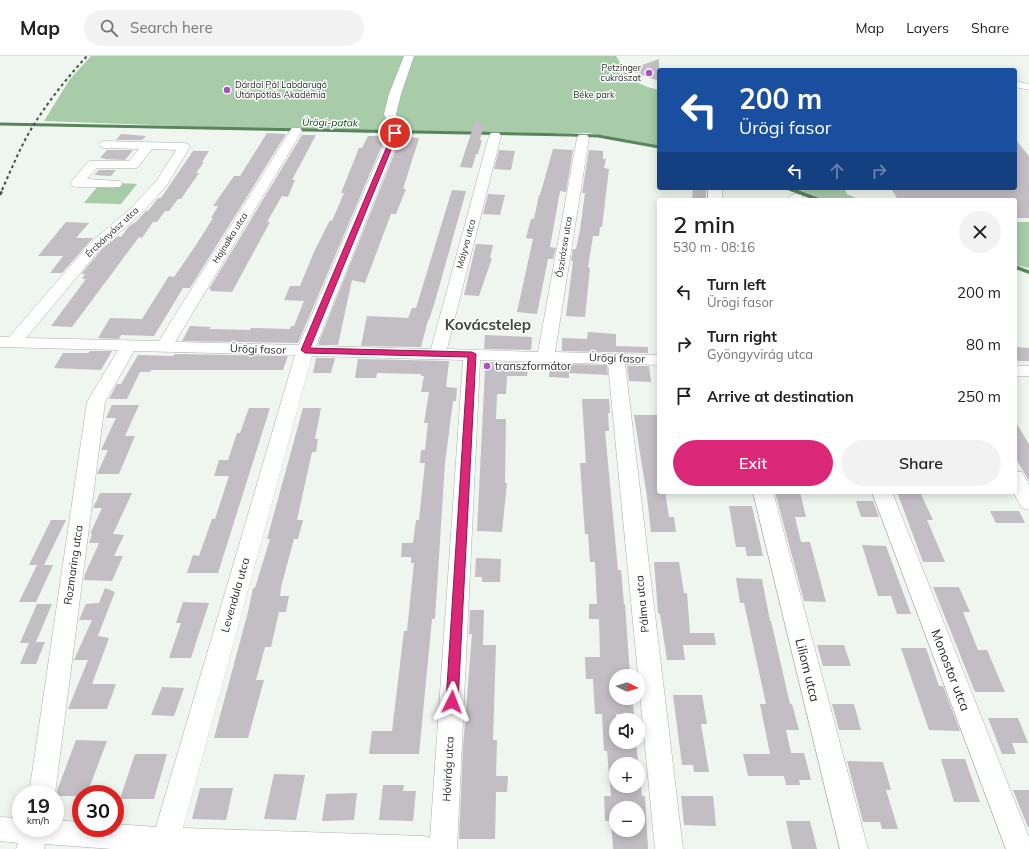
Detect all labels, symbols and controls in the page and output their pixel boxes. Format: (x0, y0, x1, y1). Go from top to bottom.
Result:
search box (84, 10, 364, 46)
text: Map (20, 16, 60, 40)
icon: search (98, 17, 120, 39)
text: Search here (130, 18, 213, 37)
text: Map (855, 19, 884, 37)
text: Layers (906, 19, 949, 37)
text: Share (971, 19, 1009, 37)
place label: Petzinger cukrászat (600, 62, 642, 83)
marker: Petzinger cukrászat (644, 68, 654, 78)
place label: Dárdai Pál Labdarugó Utánpótlás Akadémia (235, 79, 327, 100)
text: 200 m (739, 81, 822, 116)
icon: left (673, 84, 725, 136)
marker: Dárdai Pál Labdarugó Utánpótlás Akadémia (222, 85, 232, 95)
park label: Béke park (573, 89, 615, 100)
water label: Ürögi-patak (302, 116, 359, 130)
pin (378, 116, 412, 150)
text: Ürögi fasor (739, 116, 831, 139)
icon: arrive (384, 122, 406, 144)
icon: left (784, 160, 806, 182)
icon: ahead (826, 160, 848, 182)
icon: right (868, 160, 890, 182)
street label: Ércbányász utca (83, 204, 141, 260)
text: 2 min (673, 209, 735, 239)
street label: Hajnalka utca (210, 210, 250, 265)
button: close (959, 211, 1001, 253)
street label: Őszirózsa utca (553, 216, 574, 278)
street label: Mályva utca (454, 218, 478, 270)
text: 530 m · 08:16 (673, 239, 755, 255)
text: Turn left (707, 275, 766, 294)
icon: left (673, 281, 695, 303)
text: 200 m (957, 283, 1001, 302)
text: Ürögi fasor (707, 294, 774, 310)
district label: Kovácstelep (445, 315, 531, 334)
text: Turn right (707, 327, 777, 346)
icon: right (673, 333, 695, 355)
text: 80 m (966, 335, 1001, 354)
street label: Ürögi fasor (230, 341, 286, 357)
text: Gyöngyvirág utca (707, 346, 813, 362)
street label: Ürögi fasor (589, 350, 645, 366)
place label: transzformátor (495, 359, 571, 373)
marker: transzformátor (482, 361, 492, 371)
icon: arrive (673, 385, 695, 407)
text: Arrive at destination (707, 387, 854, 406)
text: 250 m (957, 387, 1001, 406)
button: Exit (673, 440, 833, 486)
button: Share (841, 440, 1001, 486)
street label: Rozmaring utca (60, 524, 86, 606)
street label: Levendula utca (218, 556, 252, 634)
street label: Pálma utca (632, 575, 652, 633)
street label: Monostor utca (928, 627, 974, 713)
street label: Liliom utca (792, 637, 824, 703)
north arrow (609, 669, 645, 705)
map controls (609, 669, 645, 837)
position arrow (431, 681, 473, 723)
button: sound (609, 713, 645, 749)
street label: Hóvirág utca (439, 736, 457, 802)
button: + (609, 757, 645, 793)
speed limit sign: 30 (72, 785, 124, 837)
text: 19 (26, 793, 50, 818)
button: − (609, 801, 645, 837)
text: km/h (27, 814, 49, 827)

